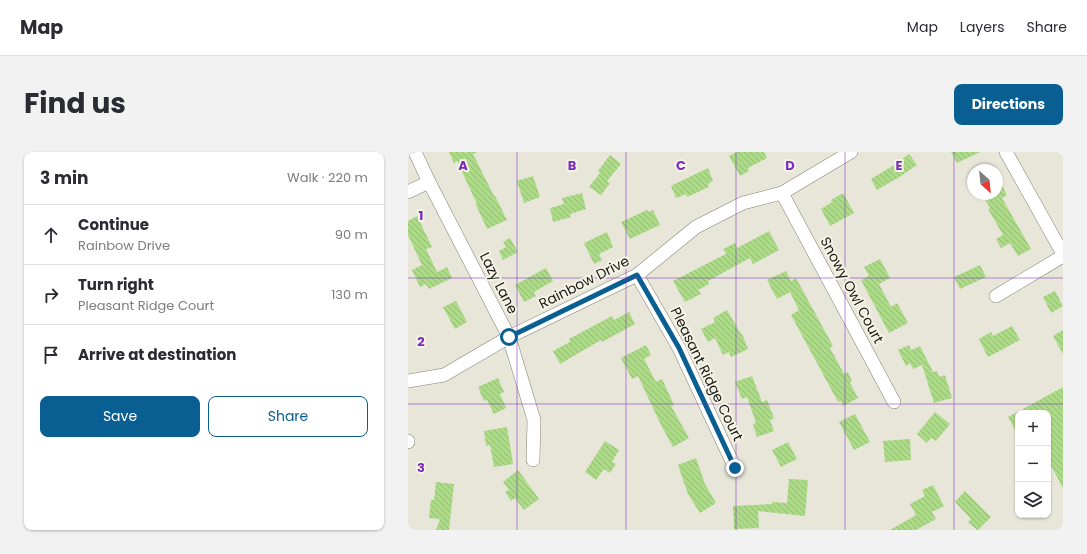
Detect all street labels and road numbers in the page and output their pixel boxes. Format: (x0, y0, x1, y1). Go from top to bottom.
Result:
street label: Snowy Owl Court (815, 233, 889, 347)
street label: Lazy Lane (475, 249, 523, 318)
street label: Rainbow Drive (535, 250, 633, 313)
street label: Pleasant Ridge Court (666, 304, 748, 444)

